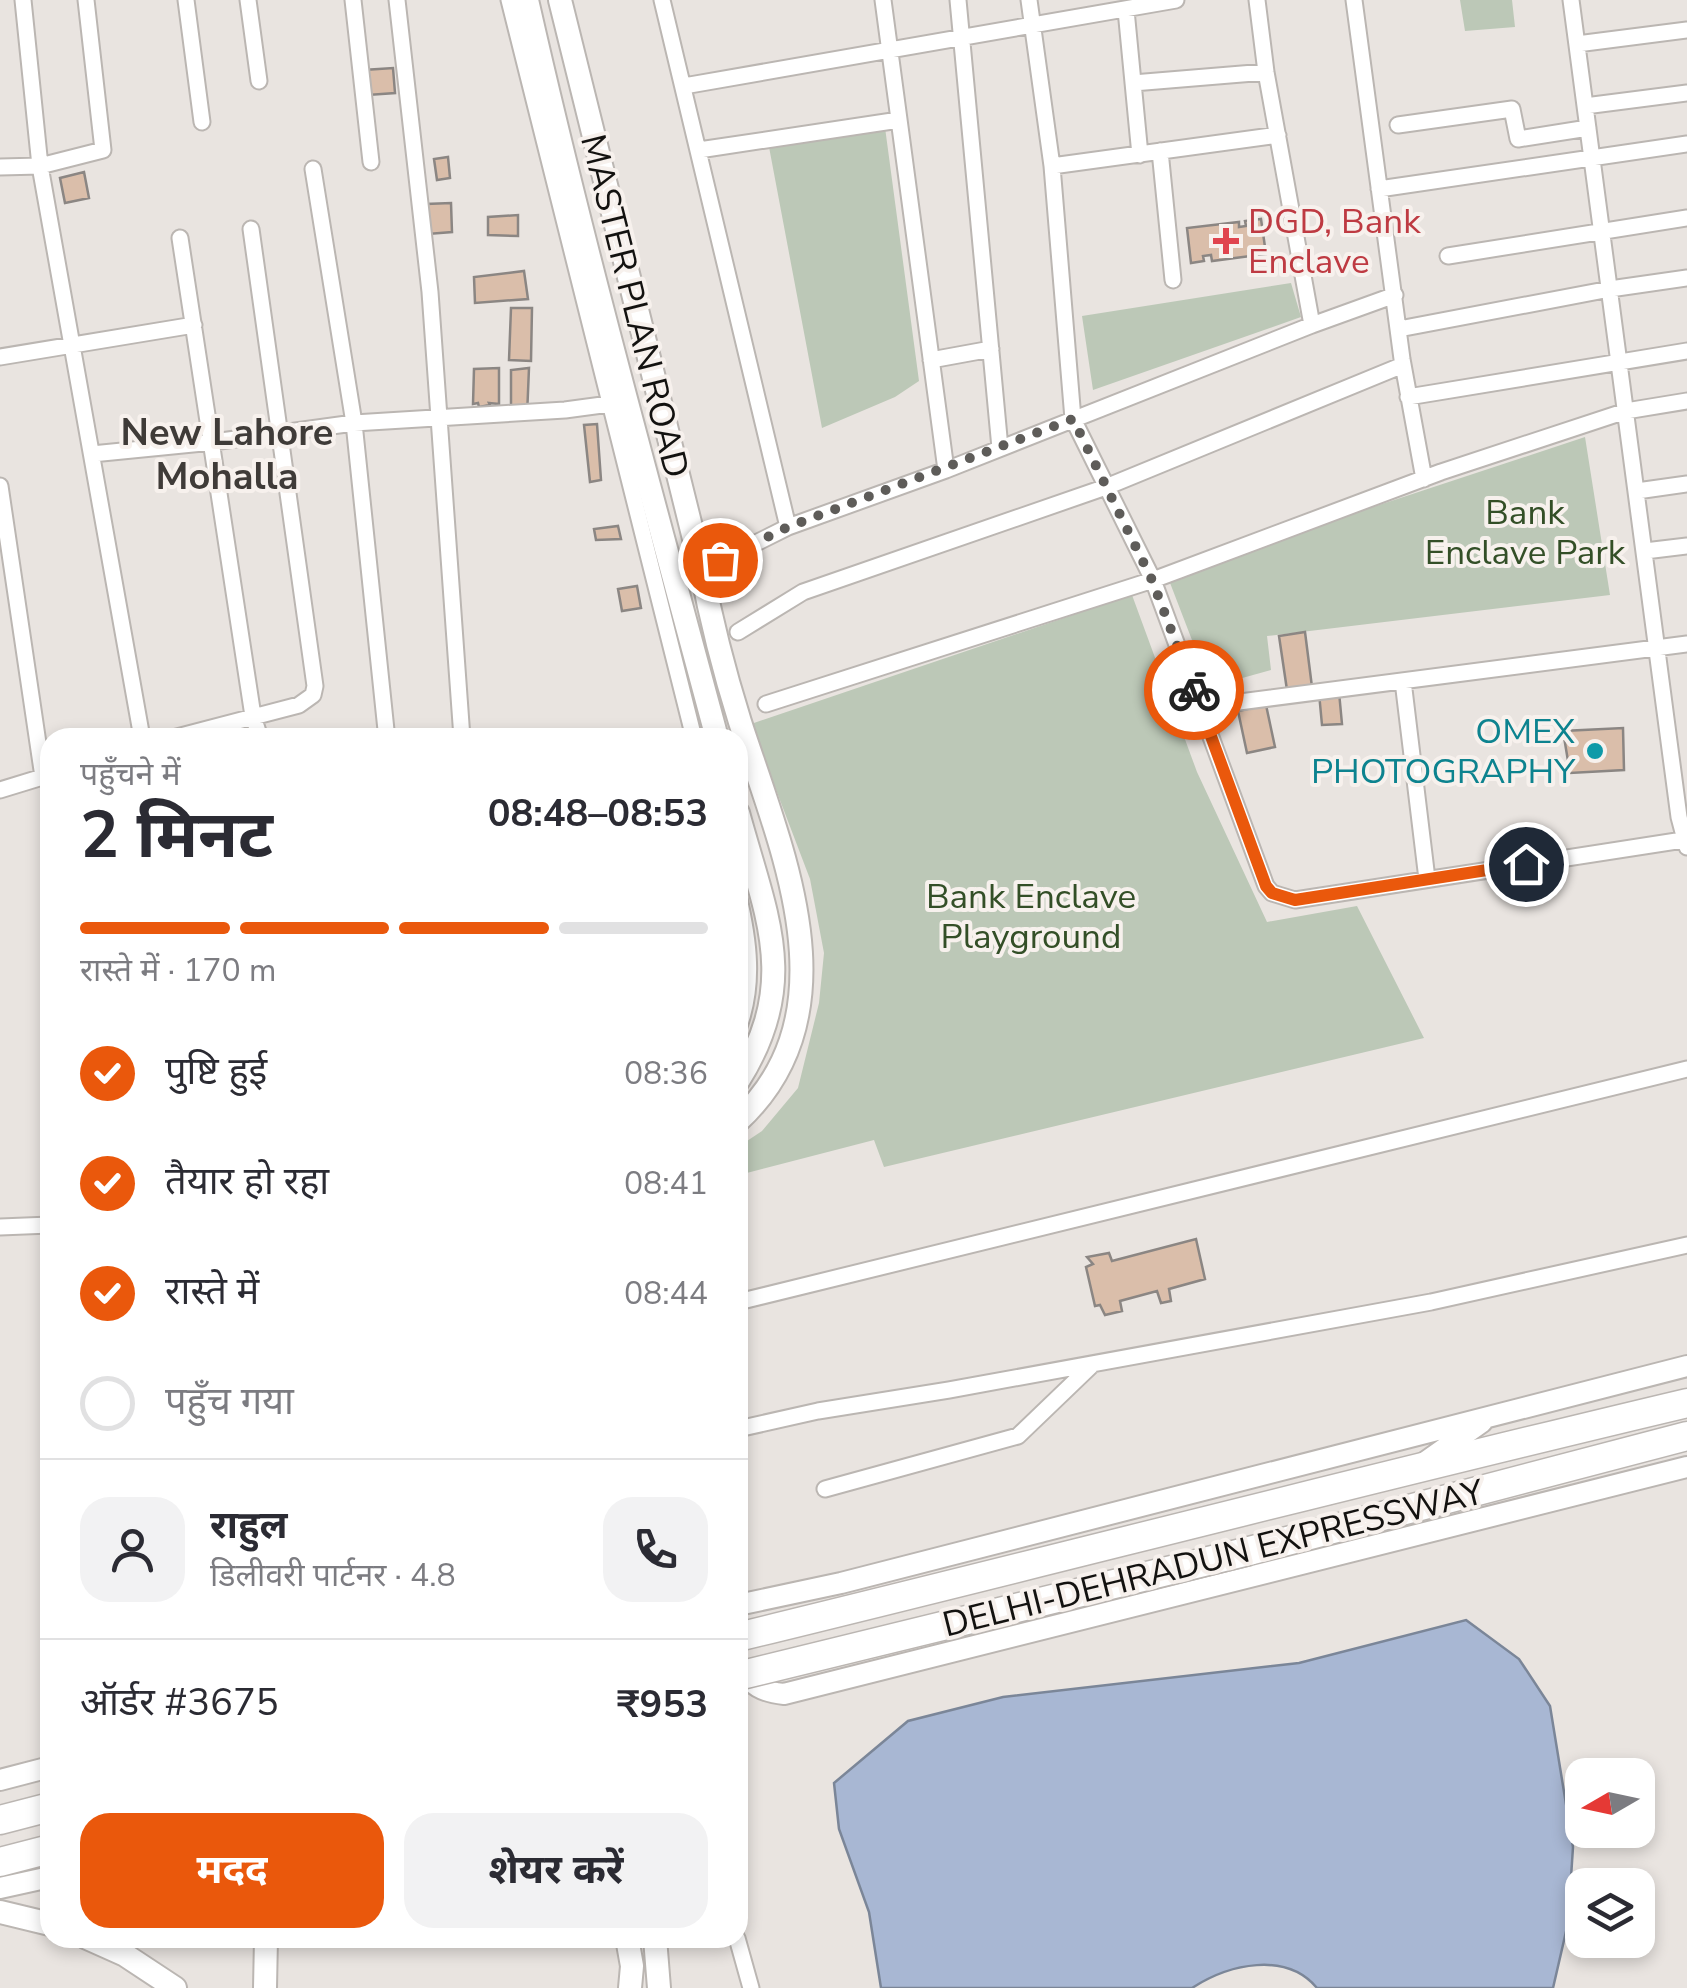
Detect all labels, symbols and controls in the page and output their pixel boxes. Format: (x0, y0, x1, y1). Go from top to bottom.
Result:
street label: MASTER PLAN ROAD (569, 130, 700, 483)
place label: DGD, Bank Enclave (1248, 198, 1421, 285)
marker: DGD, Bank Enclave (1213, 228, 1239, 254)
district label: New Lahore Mohalla (121, 407, 333, 502)
park label: Bank Enclave Park (1425, 489, 1626, 576)
pin (678, 518, 763, 603)
icon: bag (693, 533, 748, 588)
courier (1144, 640, 1244, 740)
icon: bike (1167, 663, 1222, 718)
place label: OMEX PHOTOGRAPHY (1311, 708, 1576, 795)
marker: OMEX PHOTOGRAPHY (1584, 740, 1606, 762)
text: पहुँचने में (80, 753, 181, 796)
text: 08:48–08:53 (488, 788, 708, 839)
text: 2 मिनट (80, 791, 273, 880)
pin (1484, 822, 1569, 907)
icon: home (1499, 837, 1554, 892)
park label: Bank Enclave Playground (926, 873, 1136, 960)
text: रास्ते में · 170 m (80, 949, 276, 992)
icon: check (80, 1046, 135, 1101)
text: पुष्टि हुई (165, 1046, 267, 1097)
text: 08:36 (624, 1052, 708, 1095)
icon: check (80, 1156, 135, 1211)
text: तैयार हो रहा (165, 1156, 329, 1207)
text: 08:41 (624, 1162, 708, 1205)
icon: check (80, 1266, 135, 1321)
text: रास्ते में (165, 1266, 259, 1317)
text: 08:44 (624, 1272, 708, 1315)
text: पहुँच गया (165, 1376, 294, 1427)
street label: DELHI-DEHRADUN EXPRESSWAY (938, 1468, 1489, 1648)
button: person (80, 1497, 185, 1602)
button: phone (603, 1497, 708, 1602)
text: राहुल (210, 1500, 287, 1551)
text: डिलीवरी पार्टनर · 4.8 (210, 1554, 456, 1597)
text: ऑर्डर #3675 (80, 1677, 279, 1728)
text: ₹953 (617, 1679, 708, 1730)
north arrow (1565, 1758, 1655, 1848)
map controls (1565, 1758, 1655, 1958)
button: मदद (80, 1813, 384, 1928)
button: शेयर करें (404, 1813, 708, 1928)
button: layers (1565, 1868, 1655, 1958)

